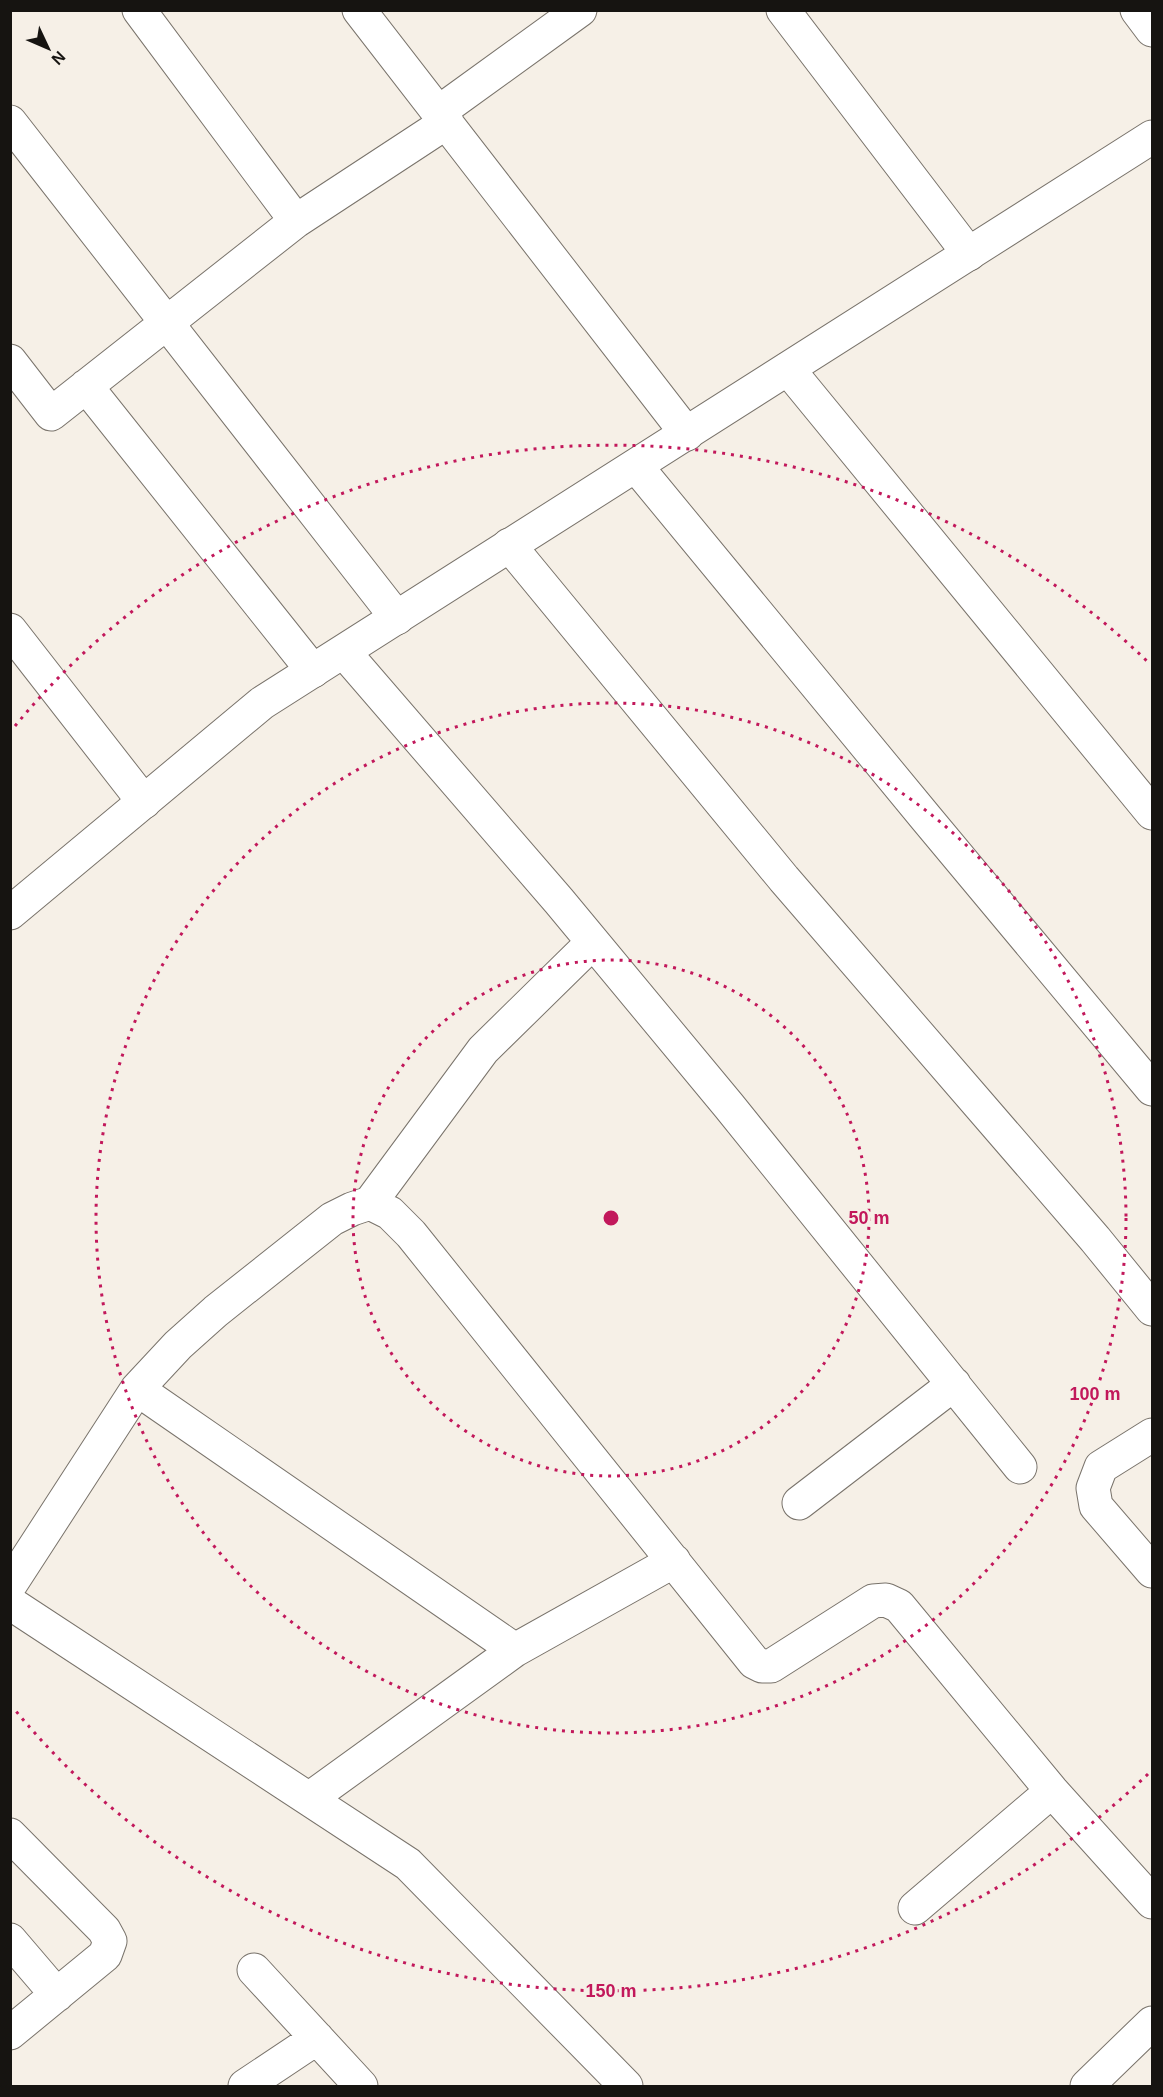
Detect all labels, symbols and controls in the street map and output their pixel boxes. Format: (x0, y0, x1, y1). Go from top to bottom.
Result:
north arrow (18, 18, 78, 78)
text: N (48, 48, 69, 68)
centre of rings (601, 1208, 621, 1228)
text: 50 m (848, 1208, 890, 1228)
text: 100 m (1069, 1384, 1121, 1404)
text: 150 m (585, 1981, 637, 2001)

